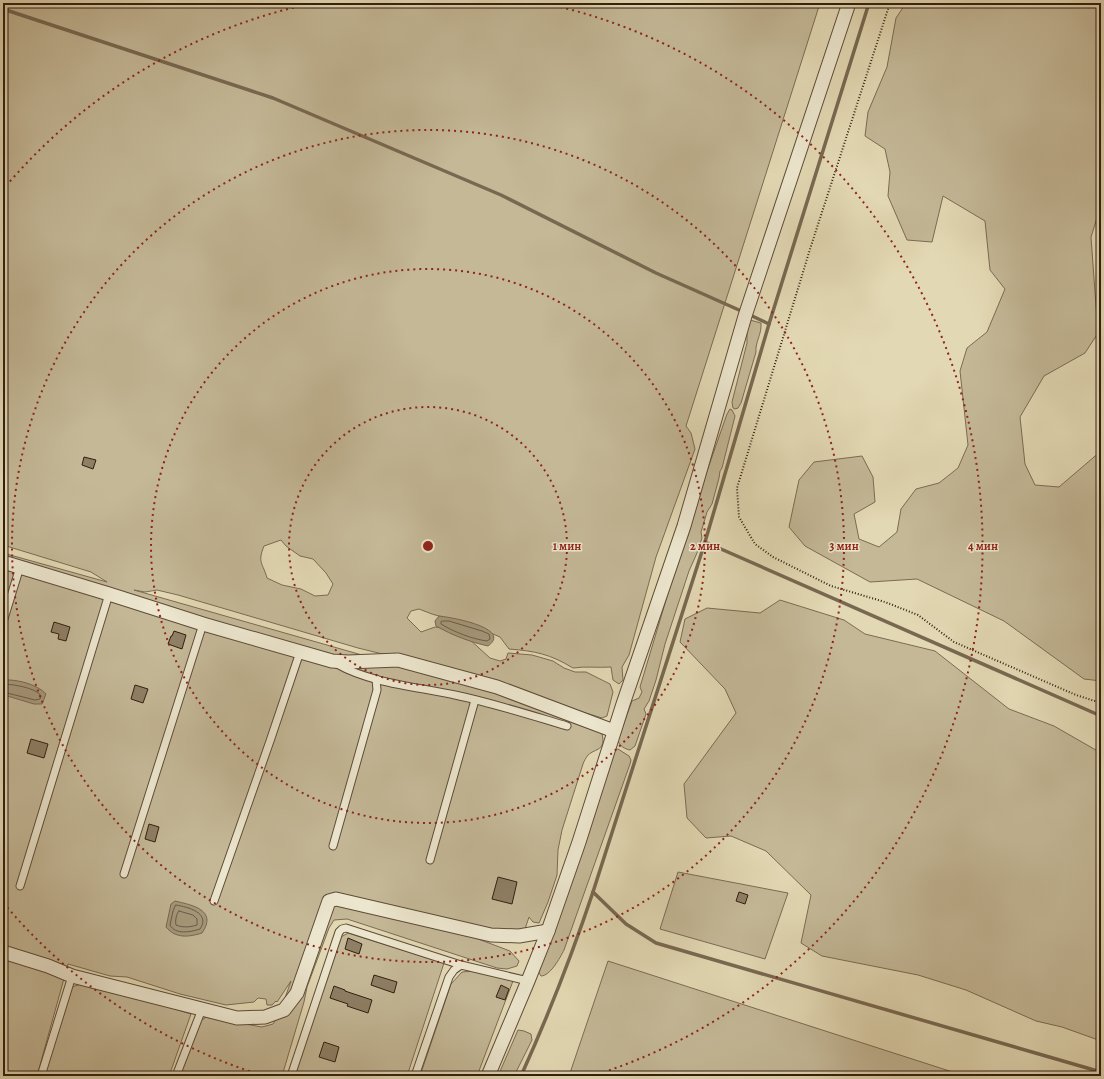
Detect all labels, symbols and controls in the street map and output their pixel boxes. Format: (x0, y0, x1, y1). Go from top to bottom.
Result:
text: 1 мин (553, 538, 581, 554)
text: 2 мин (690, 538, 720, 554)
text: 3 мин (829, 538, 859, 554)
text: 4 мин (968, 538, 998, 554)
centre of rings (421, 539, 435, 553)

